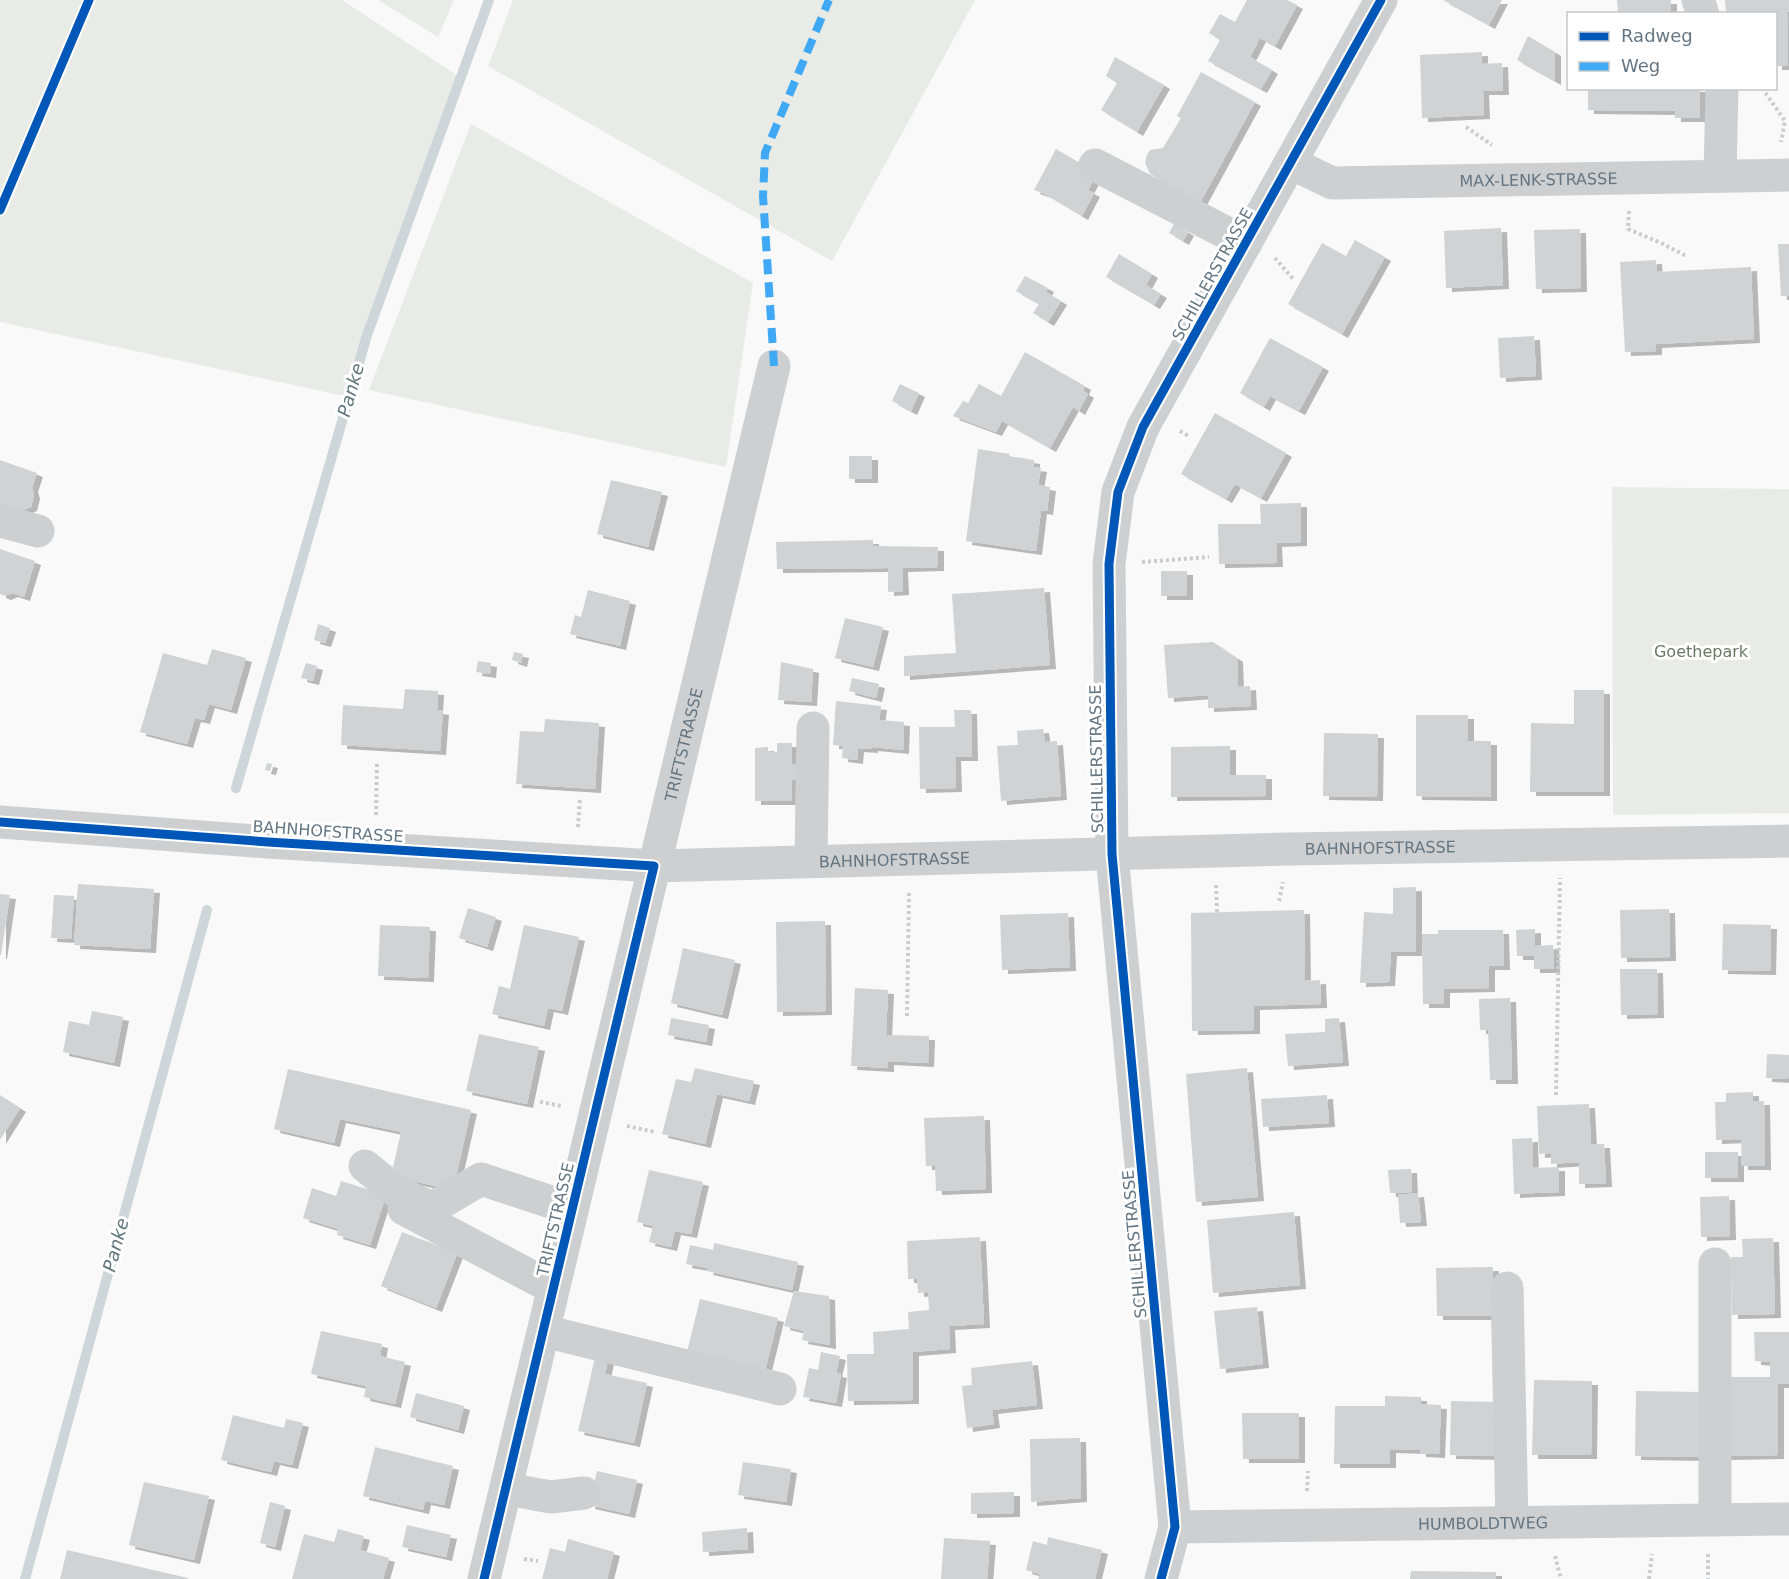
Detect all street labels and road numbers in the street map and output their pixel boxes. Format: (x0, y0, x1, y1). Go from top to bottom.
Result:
street label: MAX-LENK-STRASSE (1459, 169, 1618, 191)
street label: SCHILLERSTRASSE (1168, 205, 1257, 344)
street label: SCHILLERSTRASSE (1086, 684, 1107, 834)
street label: TRIFTSTRASSE (661, 686, 707, 804)
street label: BAHNHOFSTRASSE (252, 817, 404, 846)
street label: BAHNHOFSTRASSE (1305, 837, 1456, 859)
street label: BAHNHOFSTRASSE (819, 849, 970, 872)
street label: TRIFTSTRASSE (533, 1160, 578, 1279)
street label: SCHILLERSTRASSE (1119, 1169, 1150, 1319)
street label: HUMBOLDTWEG (1418, 1513, 1548, 1534)

